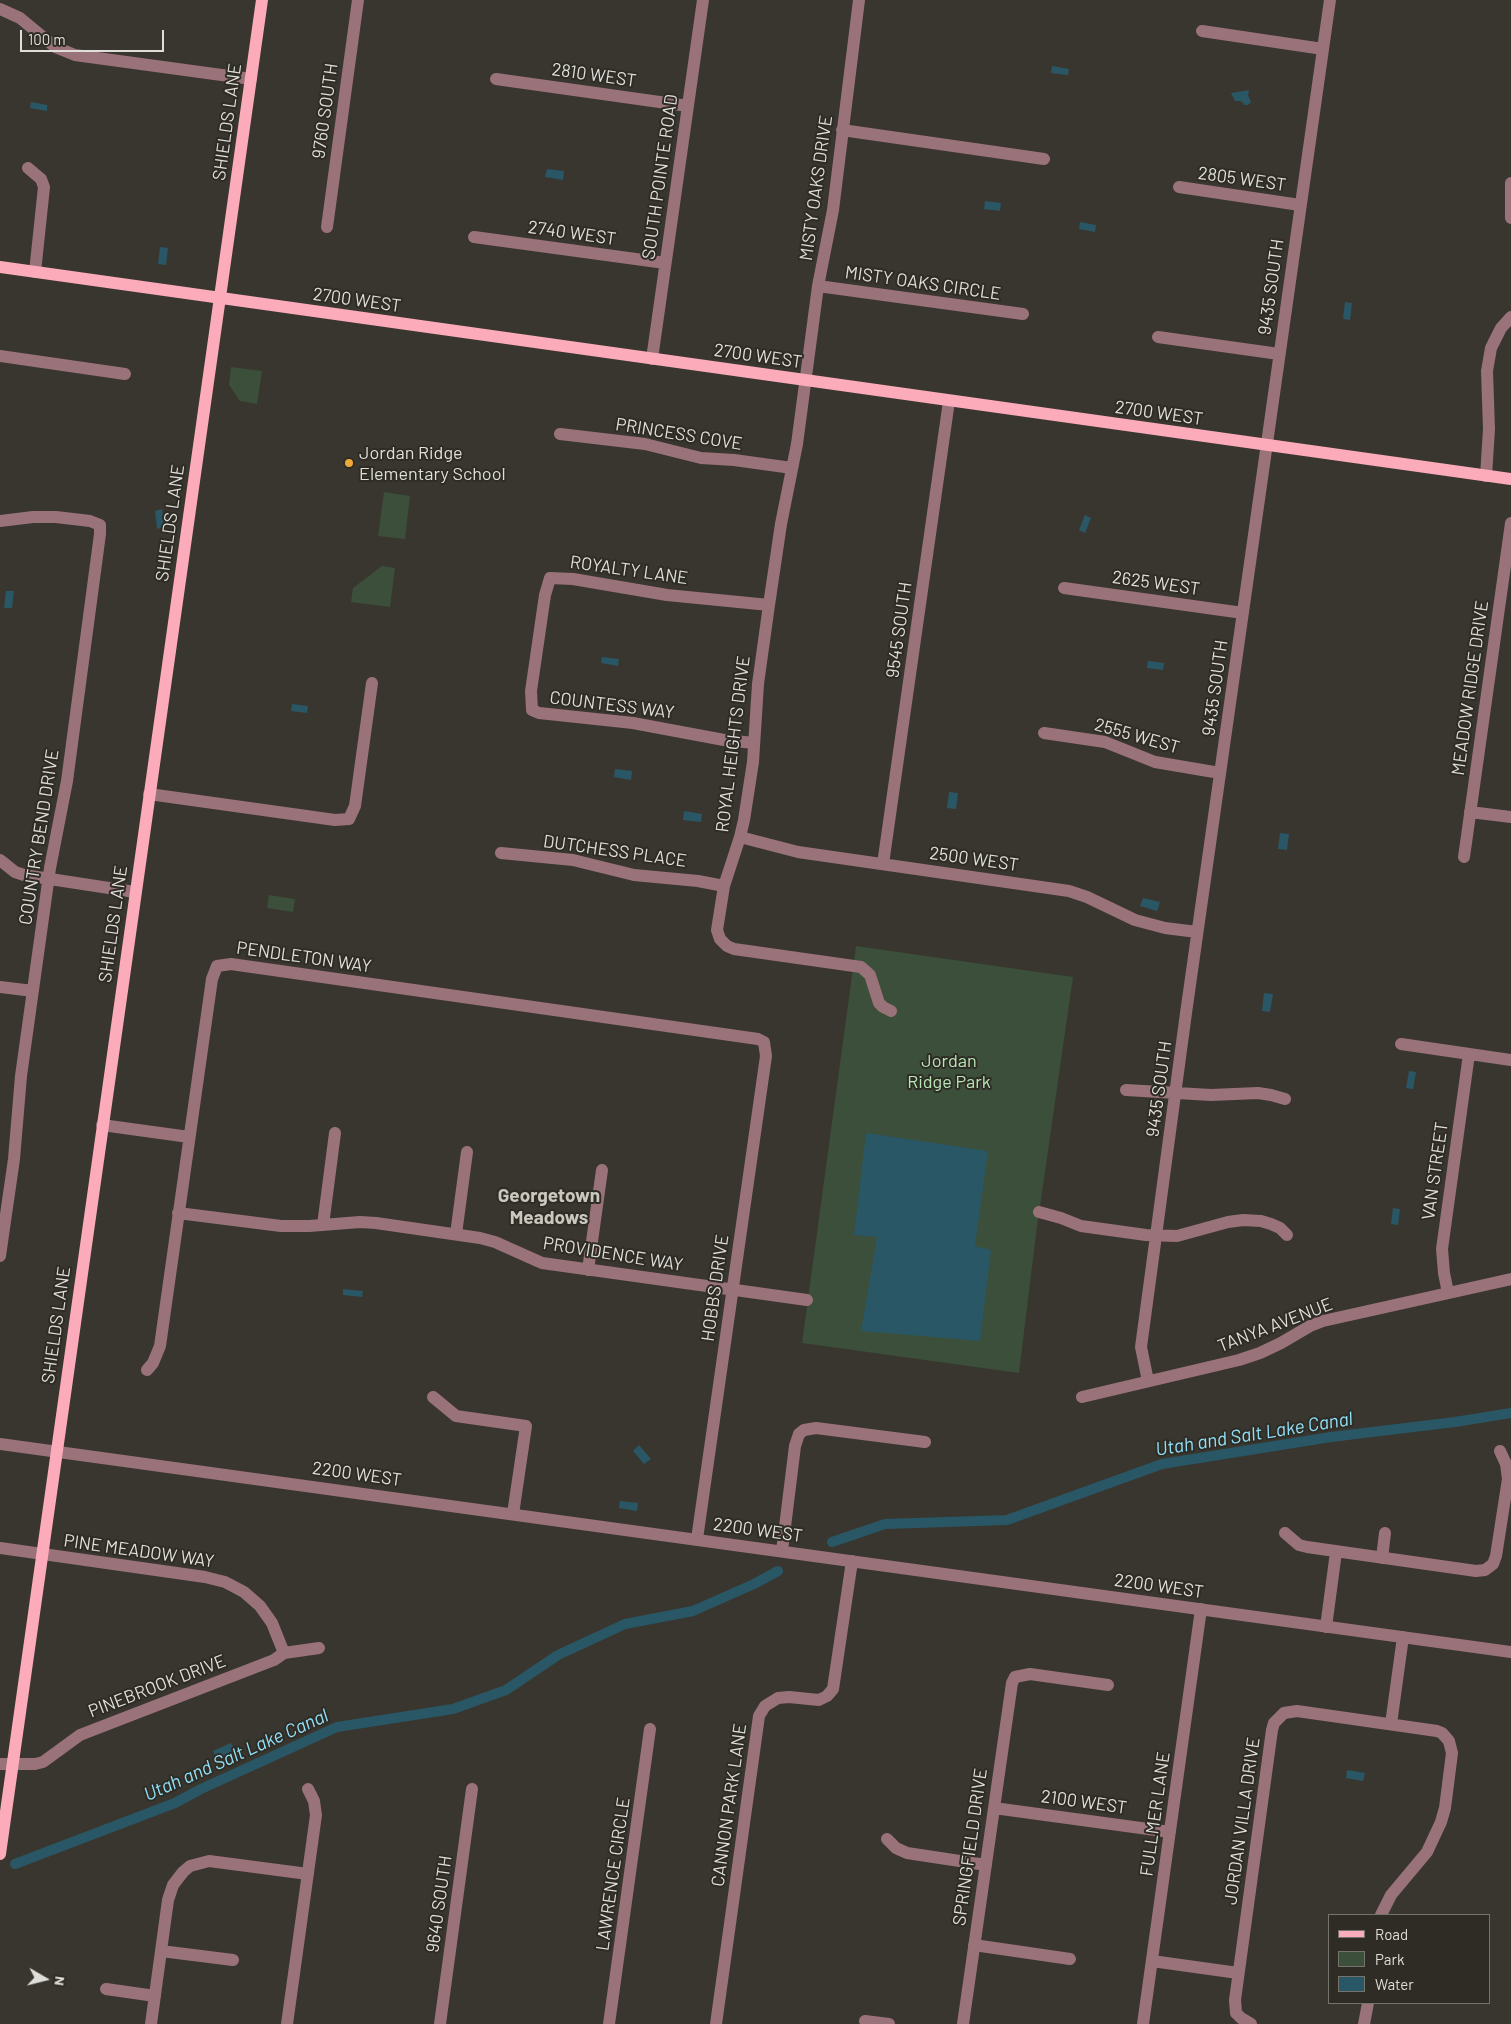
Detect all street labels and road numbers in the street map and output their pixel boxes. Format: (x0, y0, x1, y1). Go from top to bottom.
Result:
street label: 2810 WEST (550, 58, 638, 92)
street label: SHIELDS LANE (208, 62, 246, 182)
street label: 9760 SOUTH (308, 62, 342, 160)
street label: SOUTH POINTE ROAD (638, 93, 682, 261)
street label: MISTY OAKS DRIVE (795, 114, 837, 262)
street label: 2805 WEST (1196, 162, 1288, 196)
street label: 2740 WEST (527, 216, 617, 250)
street label: 9435 SOUTH (1254, 238, 1288, 336)
street label: MISTY OAKS CIRCLE (844, 261, 1002, 305)
street label: 2700 WEST (311, 283, 403, 317)
street label: 2700 WEST (712, 339, 804, 373)
street label: 2700 WEST (1113, 396, 1205, 430)
street label: PRINCESS COVE (614, 413, 744, 455)
street label: SHIELDS LANE (151, 463, 189, 583)
street label: ROYALTY LANE (569, 551, 689, 589)
street label: 2625 WEST (1111, 566, 1201, 600)
street label: 9545 SOUTH (882, 581, 916, 679)
street label: MEADOW RIDGE DRIVE (1447, 599, 1493, 777)
street label: 9435 SOUTH (1198, 639, 1232, 737)
street label: ROYAL HEIGHTS DRIVE (711, 654, 755, 834)
street label: COUNTESS WAY (548, 687, 676, 723)
street label: 2555 WEST (1092, 714, 1182, 758)
street label: COUNTRY BEND DRIVE (14, 748, 64, 926)
street label: DUTCHESS PLACE (542, 830, 688, 872)
street label: 2500 WEST (928, 842, 1020, 876)
street label: SHIELDS LANE (94, 864, 132, 984)
street label: PENDLETON WAY (235, 937, 373, 977)
street label: 9435 SOUTH (1142, 1040, 1176, 1138)
street label: VAN STREET (1417, 1120, 1453, 1222)
street label: PROVIDENCE WAY (541, 1232, 685, 1276)
street label: HOBBS DRIVE (697, 1233, 733, 1343)
street label: SHIELDS LANE (37, 1265, 75, 1385)
street label: TANYA AVENUE (1214, 1293, 1336, 1357)
street label: 2200 WEST (311, 1457, 403, 1491)
street label: 2200 WEST (712, 1513, 804, 1547)
street label: PINE MEADOW WAY (62, 1530, 216, 1572)
street label: 2200 WEST (1113, 1569, 1205, 1603)
street label: PINEBROOK DRIVE (85, 1650, 229, 1722)
street label: CANNON PARK LANE (707, 1722, 751, 1888)
street label: JORDAN VILLA DRIVE (1220, 1736, 1264, 1906)
street label: FULLMER LANE (1136, 1750, 1174, 1878)
street label: SPRINGFIELD DRIVE (948, 1767, 992, 1927)
street label: 2100 WEST (1040, 1785, 1128, 1819)
street label: LAWRENCE CIRCLE (592, 1796, 634, 1952)
street label: 9640 SOUTH (422, 1854, 456, 1954)

